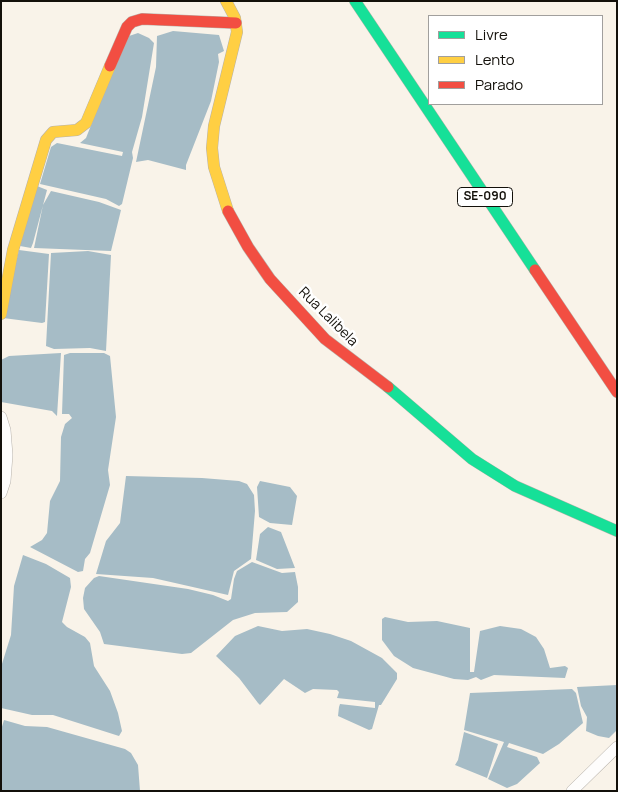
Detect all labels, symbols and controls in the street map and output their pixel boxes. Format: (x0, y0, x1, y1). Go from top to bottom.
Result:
legend (428, 15, 603, 105)
text: Livre (475, 24, 508, 45)
text: Lento (475, 49, 515, 70)
text: Parado (475, 74, 523, 95)
road number: SE-090 (458, 188, 512, 206)
street label: Rua Lalibela (295, 284, 361, 350)

